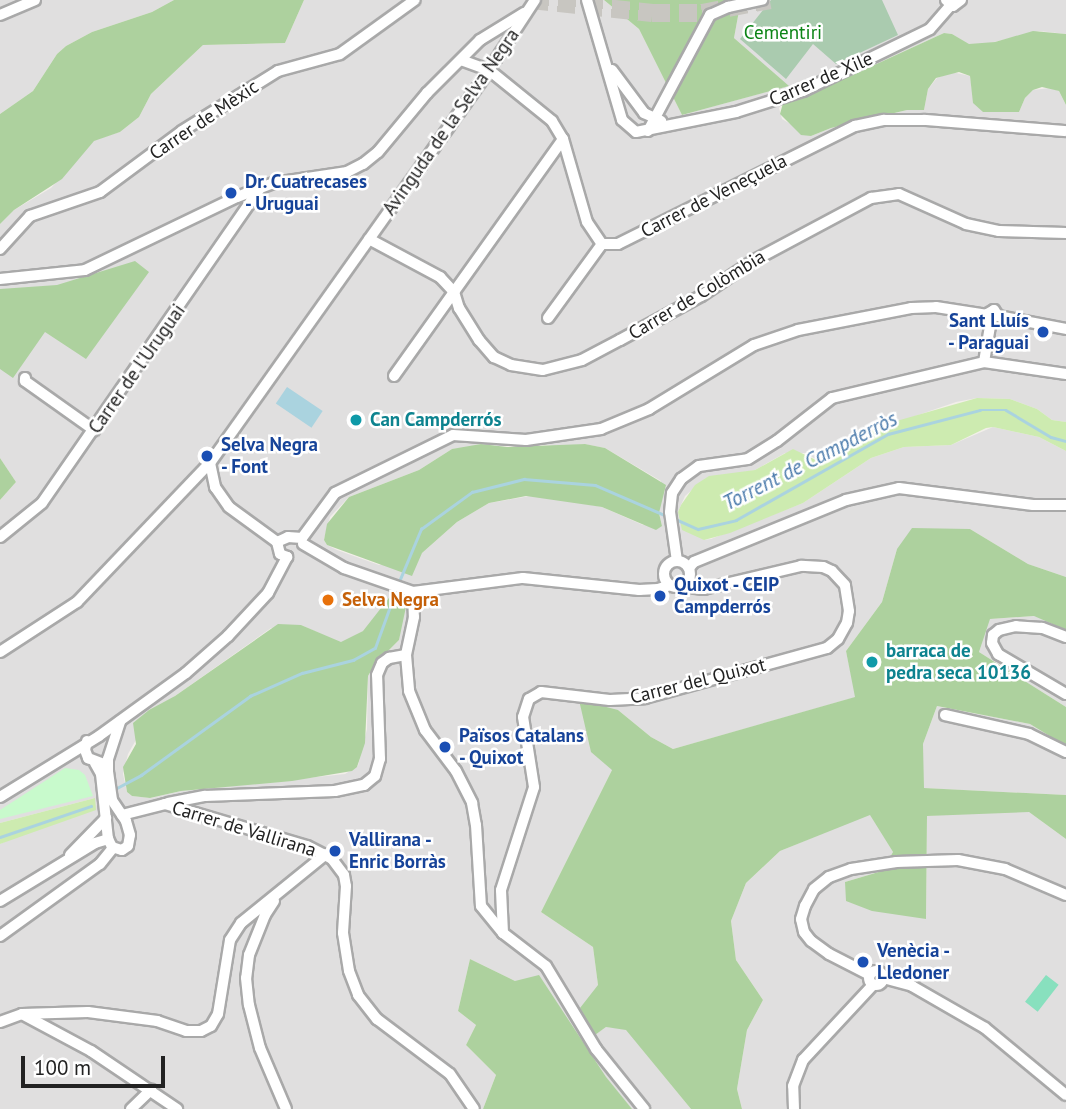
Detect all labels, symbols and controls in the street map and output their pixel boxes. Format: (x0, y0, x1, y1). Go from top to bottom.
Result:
park label: Cementiri (744, 22, 822, 44)
street label: Avinguda de la Selva Negra (378, 24, 524, 220)
street label: Carrer de Xile (765, 47, 877, 111)
street label: Carrer de Mèxic (145, 75, 263, 165)
street label: Carrer de Veneçuela (637, 149, 791, 243)
place label: Dr. Cuatrecases - Uruguai (245, 171, 369, 215)
marker: Dr. Cuatrecases - Uruguai (223, 185, 239, 201)
street label: Carrer de Colòmbia (625, 245, 769, 345)
street label: Carrer de l'Uruguai (84, 300, 190, 438)
place label: Sant Lluís - Paraguai (947, 310, 1029, 354)
marker: Sant Lluís - Paraguai (1035, 324, 1051, 340)
water label: Torrent de Campderròs (719, 406, 901, 516)
place label: Can Campderrós (370, 409, 502, 431)
marker: Can Campderrós (348, 412, 364, 428)
place label: Selva Negra - Font (221, 434, 318, 478)
marker: Selva Negra - Font (199, 448, 215, 464)
place label: Quixot - CEIP Campderrós (674, 574, 782, 618)
marker: Quixot - CEIP Campderrós (652, 588, 668, 604)
place label: Selva Negra (342, 589, 439, 611)
marker: Selva Negra (320, 592, 336, 608)
place label: barraca de pedra seca 10136 (886, 640, 1031, 684)
street label: Carrer del Quixot (628, 653, 768, 709)
marker: barraca de pedra seca 10136 (864, 654, 880, 670)
place label: Països Catalans - Quixot (459, 725, 584, 769)
marker: Països Catalans - Quixot (437, 739, 453, 755)
street label: Carrer de Vallirana (169, 796, 319, 862)
place label: Vallirana - Enric Borràs (349, 829, 446, 873)
marker: Vallirana - Enric Borràs (327, 843, 343, 859)
place label: Venècia - Lledoner (877, 940, 951, 984)
marker: Venècia - Lledoner (855, 954, 871, 970)
scale bar (24, 1042, 168, 1086)
text: 100 m (34, 1054, 91, 1081)

